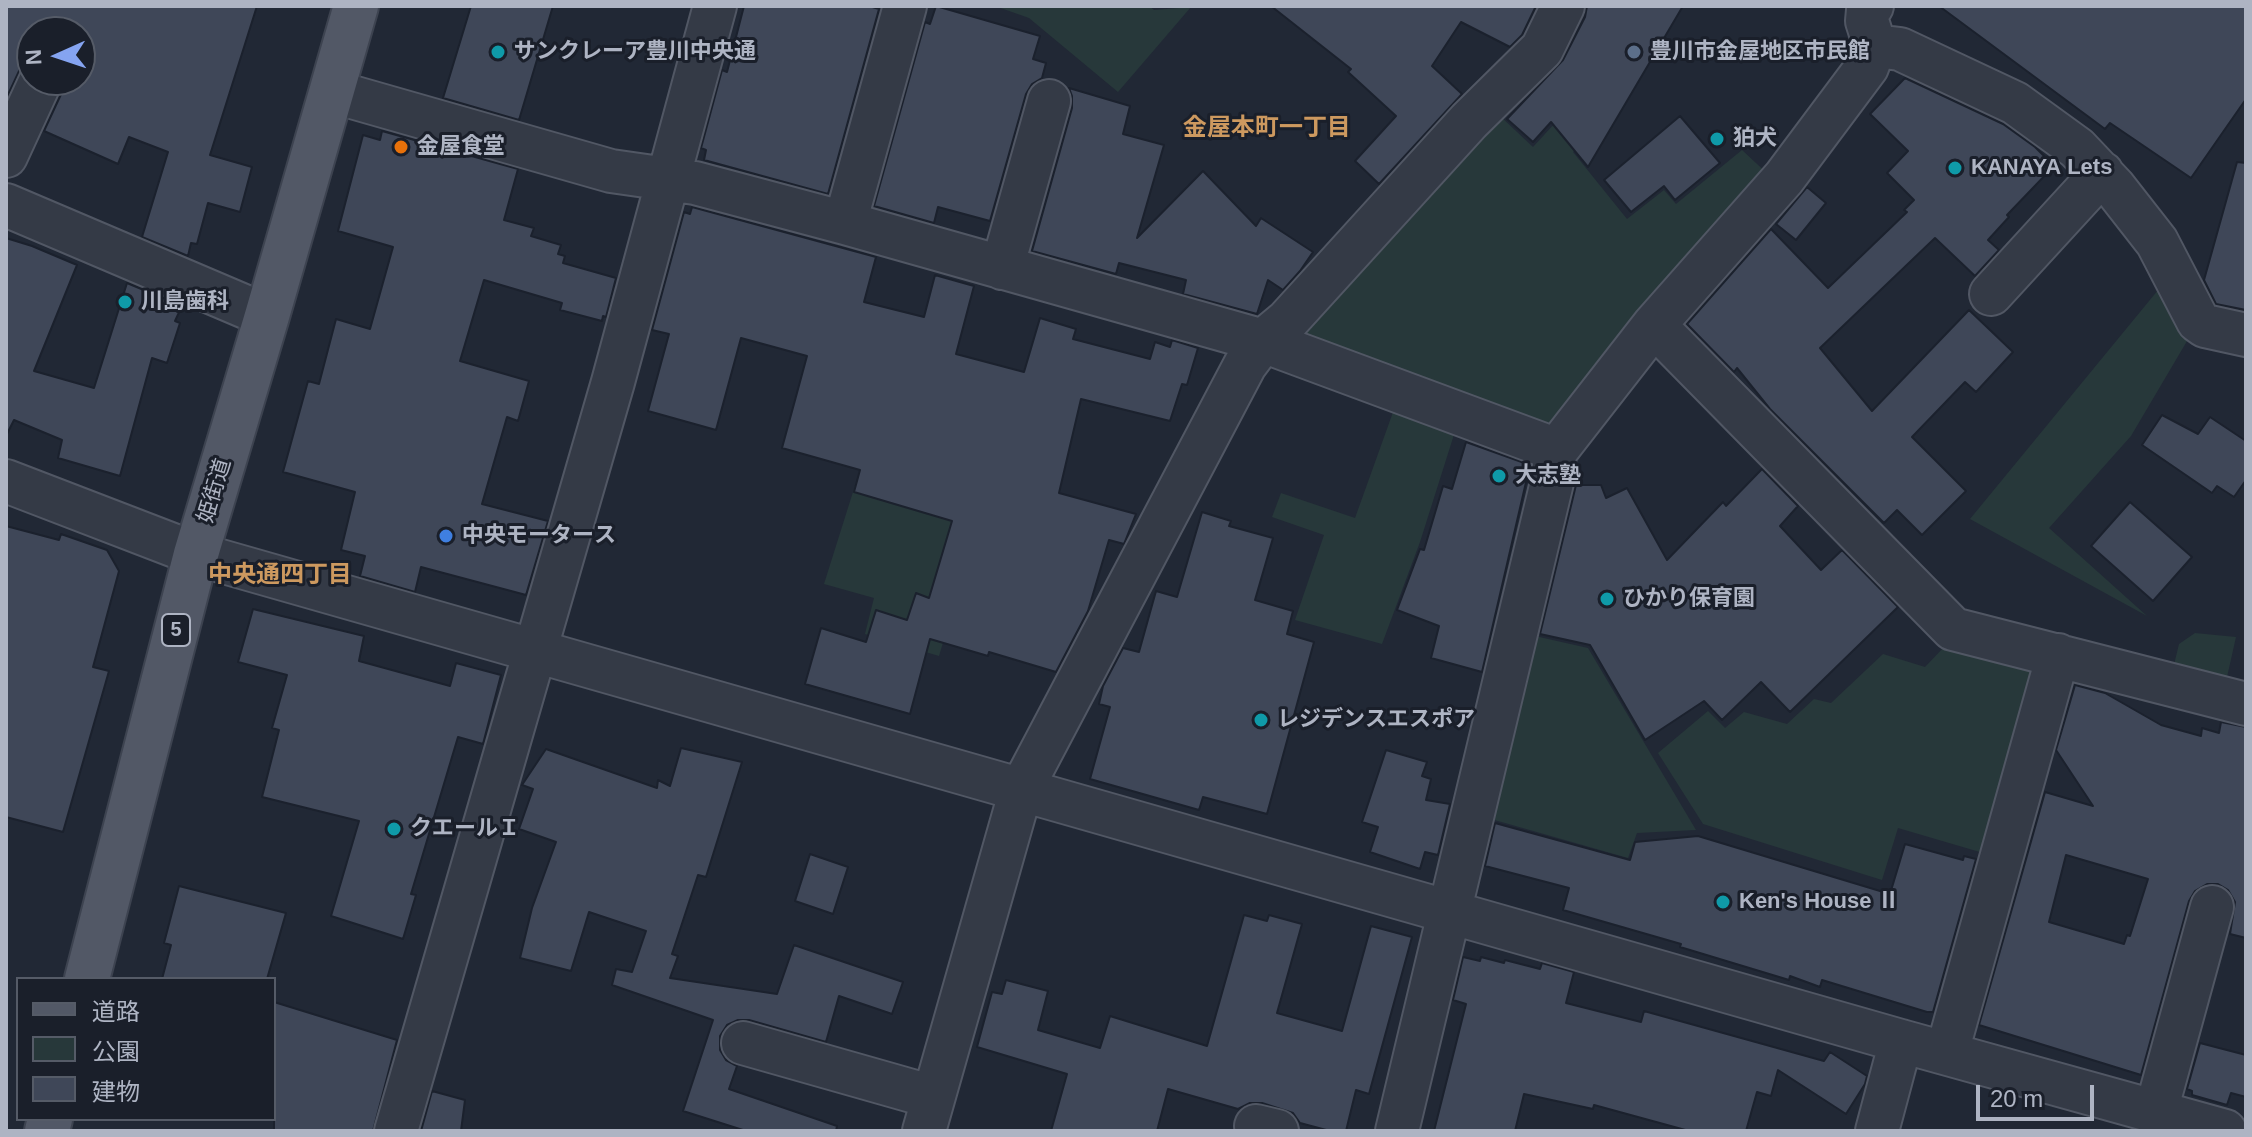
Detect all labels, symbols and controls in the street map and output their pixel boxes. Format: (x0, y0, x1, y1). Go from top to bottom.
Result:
north arrow (16, 16, 96, 96)
place label: サンクレーア豊川中央通 (514, 39, 756, 65)
place label: 豊川市金屋地区市民館 (1650, 39, 1870, 65)
marker: サンクレーア豊川中央通 (489, 43, 507, 61)
marker: 豊川市金屋地区市民館 (1625, 43, 1643, 61)
text: N (21, 49, 46, 66)
district label: 金屋本町一丁目 (1183, 114, 1351, 142)
place label: 狛犬 (1733, 126, 1777, 152)
marker: 狛犬 (1708, 130, 1726, 148)
place label: 金屋食堂 (417, 134, 505, 160)
marker: 金屋食堂 (392, 138, 410, 156)
place label: KANAYA Lets (1971, 155, 2112, 181)
marker: KANAYA Lets (1946, 159, 1964, 177)
place label: 川島歯科 (141, 289, 229, 315)
marker: 川島歯科 (116, 293, 134, 311)
street label: 姫街道 (193, 456, 237, 526)
place label: 大志塾 (1515, 463, 1581, 489)
marker: 大志塾 (1490, 467, 1508, 485)
place label: 中央モータース (462, 523, 616, 549)
marker: 中央モータース (437, 527, 455, 545)
district label: 中央通四丁目 (208, 561, 352, 589)
place label: ひかり保育園 (1623, 586, 1755, 612)
marker: ひかり保育園 (1598, 590, 1616, 608)
road number: 5 (162, 614, 190, 646)
place label: レジデンスエスポア (1277, 707, 1475, 733)
marker: レジデンスエスポア (1252, 711, 1270, 729)
place label: クエールＩ (410, 816, 520, 842)
marker: クエールＩ (385, 820, 403, 838)
place label: Ken's House Ⅱ (1739, 889, 1899, 915)
marker: Ken's House Ⅱ (1714, 893, 1732, 911)
legend (16, 977, 276, 1121)
text: 道路 (92, 998, 140, 1025)
text: 公園 (92, 1038, 140, 1065)
scale bar (1980, 1069, 2098, 1119)
text: 建物 (92, 1078, 140, 1105)
text: 20 m (1990, 1085, 2043, 1112)

